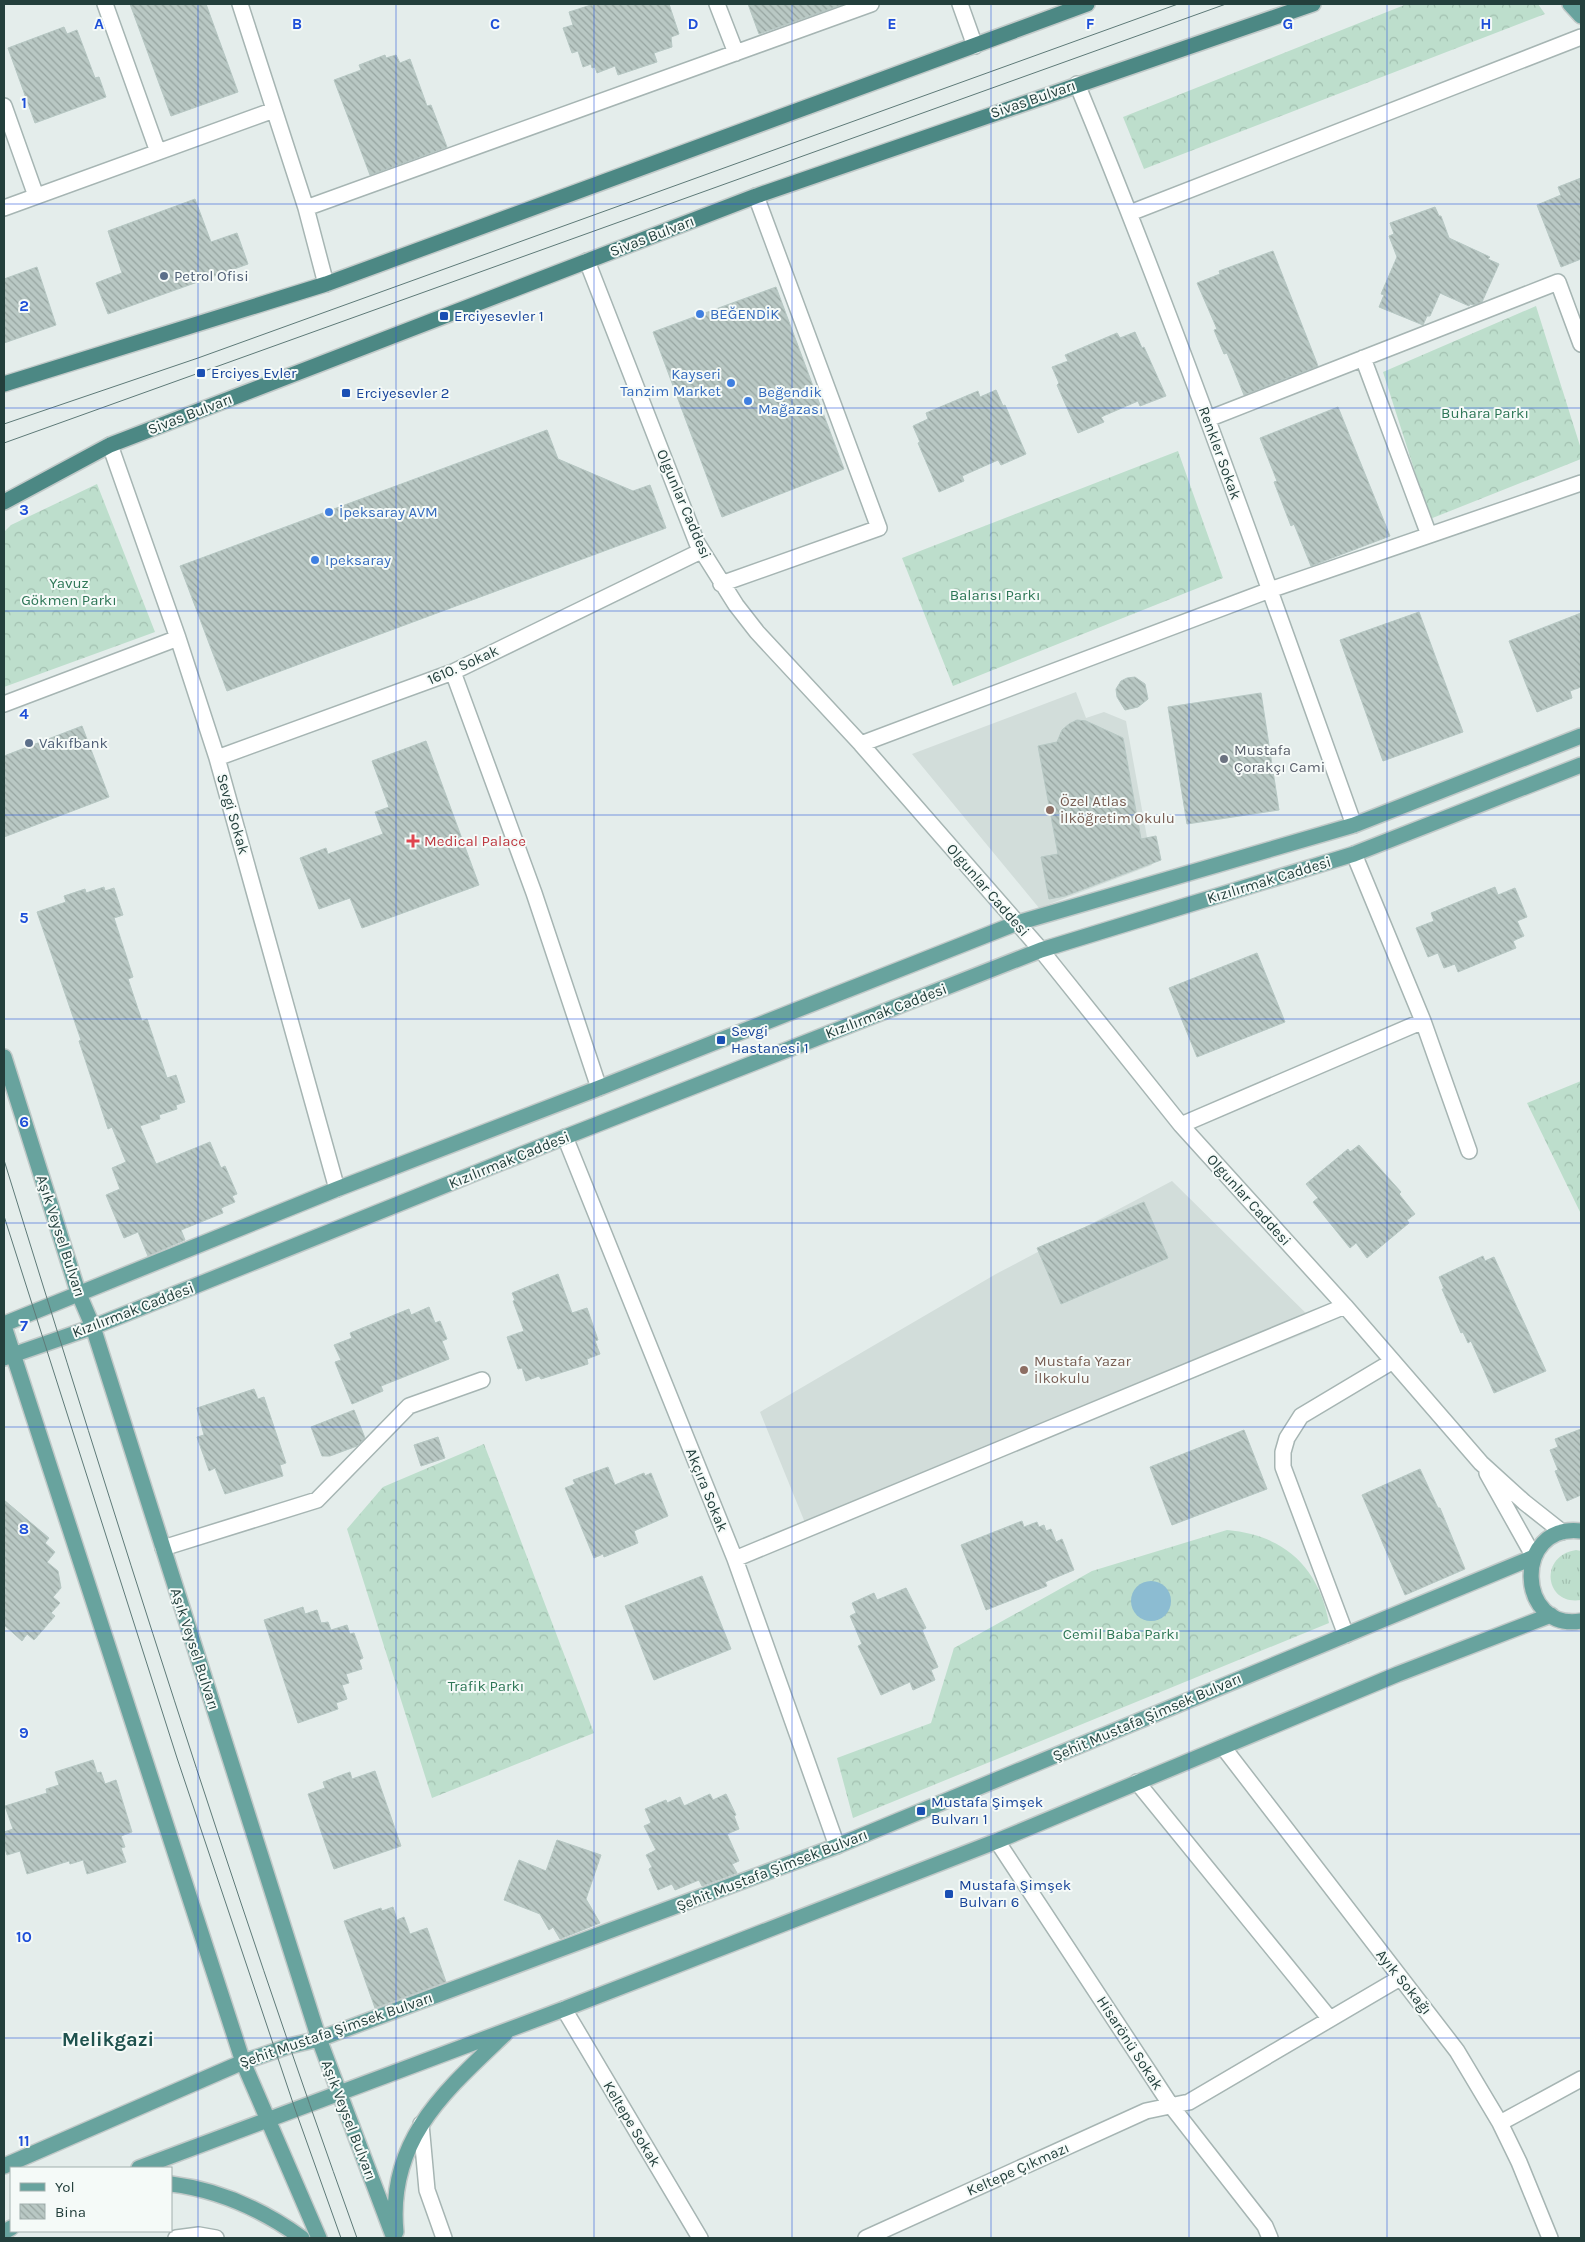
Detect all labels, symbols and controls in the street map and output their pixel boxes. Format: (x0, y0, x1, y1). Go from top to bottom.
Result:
text: A (94, 14, 104, 33)
text: B (292, 14, 302, 33)
text: C (490, 14, 500, 33)
text: D (688, 14, 699, 33)
text: E (887, 14, 897, 33)
text: F (1086, 14, 1095, 33)
text: G (1283, 14, 1293, 33)
text: H (1480, 14, 1492, 33)
street label: Sivas Bulvarı (988, 76, 1078, 122)
text: 1 (21, 93, 27, 112)
street label: Sivas Bulvarı (607, 212, 697, 260)
place label: Petrol Ofisi (174, 267, 249, 285)
marker: Petrol Ofisi (158, 270, 170, 282)
text: 2 (19, 296, 29, 315)
place label: BEĞENDİK (710, 305, 779, 323)
place label: Erciyesevler 1 (454, 307, 544, 325)
marker: BEĞENDİK (694, 308, 706, 320)
marker: Erciyesevler 1 (438, 310, 450, 322)
place label: Erciyes Evler (211, 364, 297, 382)
place label: Kayseri Tanzim Market (620, 365, 721, 400)
marker: Erciyes Evler (195, 367, 207, 379)
marker: Kayseri Tanzim Market (725, 377, 737, 389)
place label: Beğendik Mağazası (758, 383, 823, 418)
place label: Erciyesevler 2 (356, 384, 449, 402)
marker: Erciyesevler 2 (340, 387, 352, 399)
street label: Sivas Bulvarı (145, 390, 235, 438)
marker: Beğendik Mağazası (742, 395, 754, 407)
street label: Renkler Sokak (1195, 404, 1245, 502)
park label: Buhara Parkı (1441, 404, 1529, 422)
street label: Olgunlar Caddesi (653, 447, 715, 561)
text: 3 (19, 500, 29, 519)
place label: İpeksaray AVM (339, 503, 438, 521)
marker: İpeksaray AVM (323, 506, 335, 518)
place label: Ipeksaray (325, 551, 391, 569)
marker: Ipeksaray (309, 554, 321, 566)
park label: Yavuz Gökmen Parkı (21, 574, 117, 609)
park label: Balarısı Parkı (950, 586, 1040, 604)
street label: 1610. Sokak (425, 641, 501, 689)
text: 4 (19, 704, 29, 723)
place label: Vakıfbank (39, 734, 108, 752)
marker: Vakıfbank (23, 737, 35, 749)
place label: Mustafa Çorakçı Cami (1234, 741, 1325, 776)
marker: Mustafa Çorakçı Cami (1218, 753, 1230, 765)
street label: Sevgi Sokak (213, 772, 253, 856)
place label: Özel Atlas İlköğretim Okulu (1060, 792, 1175, 827)
marker: Özel Atlas İlköğretim Okulu (1044, 804, 1056, 816)
place label: Medical Palace (424, 832, 526, 850)
marker: Medical Palace (406, 834, 420, 848)
street label: Olgunlar Caddesi (943, 840, 1033, 940)
street label: Kızılırmak Caddesi (1205, 853, 1333, 907)
text: 5 (19, 908, 29, 927)
street label: Kızılırmak Caddesi (823, 980, 949, 1042)
place label: Sevgi Hastanesi 1 (731, 1022, 809, 1057)
marker: Sevgi Hastanesi 1 (715, 1034, 727, 1046)
text: 6 (19, 1112, 29, 1131)
street label: Kızılırmak Caddesi (446, 1128, 572, 1192)
street label: Olgunlar Caddesi (1203, 1150, 1295, 1250)
street label: Aşık Veysel Bulvarı (33, 1173, 89, 1299)
street label: Kızılırmak Caddesi (70, 1279, 196, 1341)
text: 7 (20, 1316, 28, 1335)
place label: Mustafa Yazar İlkokulu (1034, 1352, 1131, 1387)
marker: Mustafa Yazar İlkokulu (1018, 1364, 1030, 1376)
street label: Akçıra Sokak (682, 1445, 732, 1535)
text: 8 (19, 1519, 29, 1538)
street label: Aşık Veysel Bulvarı (167, 1586, 223, 1712)
park label: Cemil Baba Parkı (1063, 1625, 1179, 1643)
street label: Şehit Mustafa Şimsek Bulvarı (1050, 1669, 1244, 1765)
park label: Trafik Parkı (448, 1677, 524, 1695)
text: 9 (19, 1723, 29, 1742)
place label: Mustafa Şimşek Bulvarı 1 (931, 1793, 1043, 1828)
marker: Mustafa Şimşek Bulvarı 1 (915, 1805, 927, 1817)
street label: Şehit Mustafa Şimsek Bulvarı (674, 1825, 870, 1915)
place label: Mustafa Şimşek Bulvarı 6 (959, 1876, 1071, 1911)
marker: Mustafa Şimşek Bulvarı 6 (943, 1888, 955, 1900)
text: 10 (16, 1927, 32, 1946)
street label: Ayık Sokağı (1372, 1946, 1436, 2018)
street label: Şehit Mustafa Şimsek Bulvarı (237, 1988, 435, 2072)
street label: Hisarönü Sokak (1093, 1993, 1167, 2093)
district label: Melikgazi (62, 2028, 154, 2051)
street label: Aşık Veysel Bulvarı (318, 2057, 380, 2183)
street label: Keltepe Sokak (599, 2078, 665, 2170)
text: 11 (18, 2131, 30, 2150)
street label: Keltepe Çıkmazı (964, 2138, 1072, 2200)
legend (10, 2167, 172, 2232)
text: Yol (55, 2178, 75, 2196)
text: Bina (55, 2203, 86, 2221)

